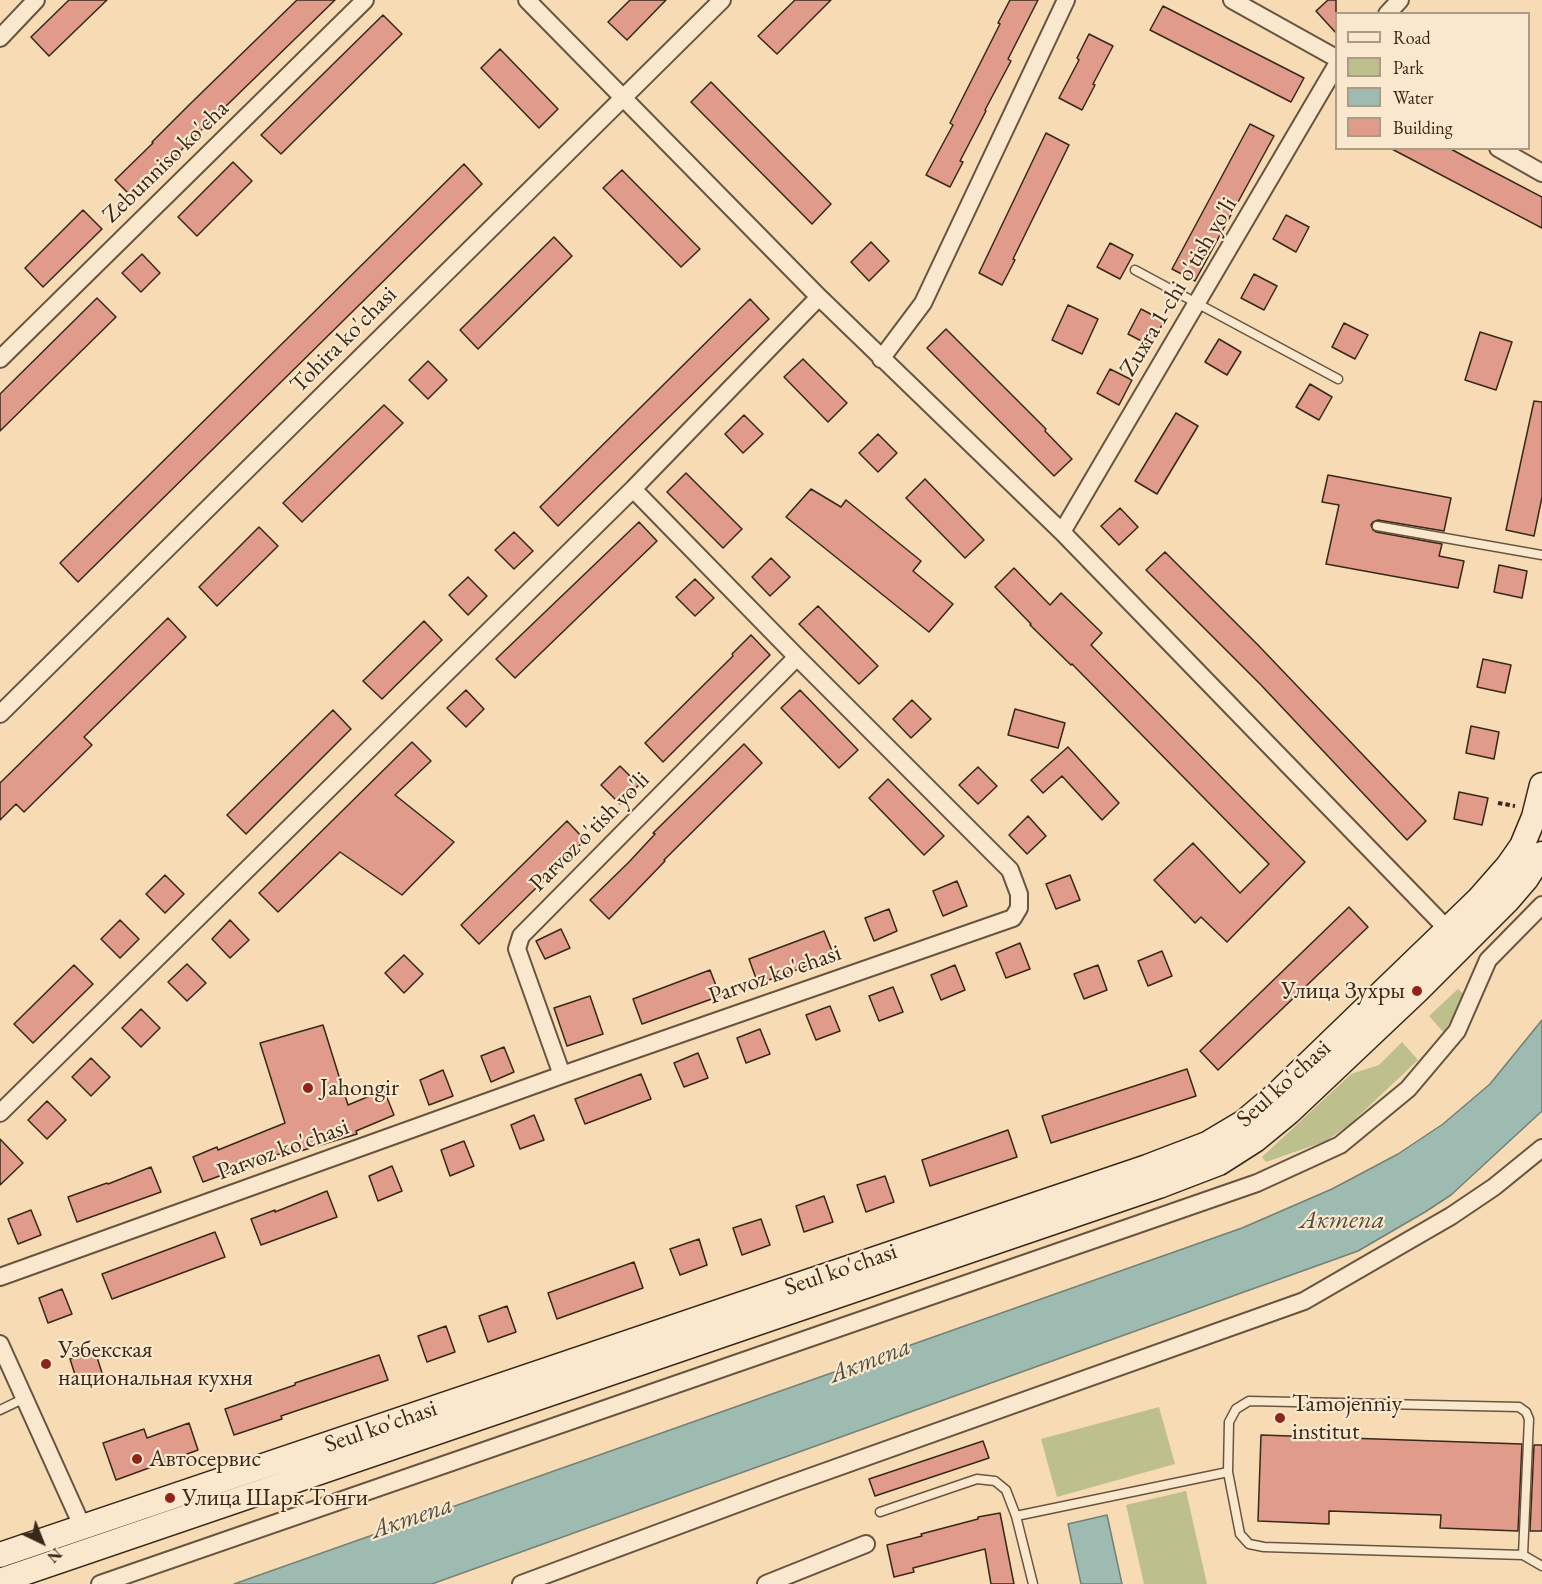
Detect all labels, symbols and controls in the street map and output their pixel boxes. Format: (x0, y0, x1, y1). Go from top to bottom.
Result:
legend (1335, 12, 1530, 150)
text: Road (1393, 26, 1431, 49)
text: Park (1393, 56, 1424, 79)
text: Water (1393, 86, 1434, 109)
street label: Zebunniso ko'cha (97, 95, 235, 229)
text: Building (1393, 116, 1453, 139)
street label: Zuxra 1-chi o'tish yo'li (1114, 192, 1244, 382)
street label: Tohira ko'chasi (285, 281, 403, 399)
street label: Parvoz o'tish yo'li (524, 766, 656, 898)
street label: Parvoz ko'chasi (705, 939, 845, 1011)
place label: Улица Зухры (1281, 977, 1405, 1005)
marker: Улица Зухры (1410, 984, 1424, 998)
street label: Seul ko'chasi (1231, 1034, 1337, 1134)
place label: Jahongir (320, 1074, 399, 1102)
marker: Jahongir (301, 1081, 315, 1095)
street label: Parvoz ko'chasi (213, 1113, 353, 1187)
water label: Актепа (1300, 1205, 1384, 1237)
street label: Seul ko'chasi (781, 1237, 901, 1303)
water label: Актепа (825, 1331, 915, 1391)
place label: Узбекская национальная кухня (58, 1336, 253, 1392)
marker: Узбекская национальная кухня (39, 1357, 53, 1371)
place label: Tamojenniy institut (1292, 1390, 1402, 1446)
street label: Seul ko'chasi (321, 1394, 441, 1460)
marker: Tamojenniy institut (1273, 1411, 1287, 1425)
place label: Автосервис (149, 1445, 261, 1473)
marker: Автосервис (130, 1452, 144, 1466)
place label: Улица Шарк Тонги (182, 1484, 368, 1512)
water label: Актепа (367, 1489, 457, 1547)
marker: Улица Шарк Тонги (163, 1491, 177, 1505)
north arrow (12, 1512, 72, 1572)
text: N (43, 1543, 67, 1568)

